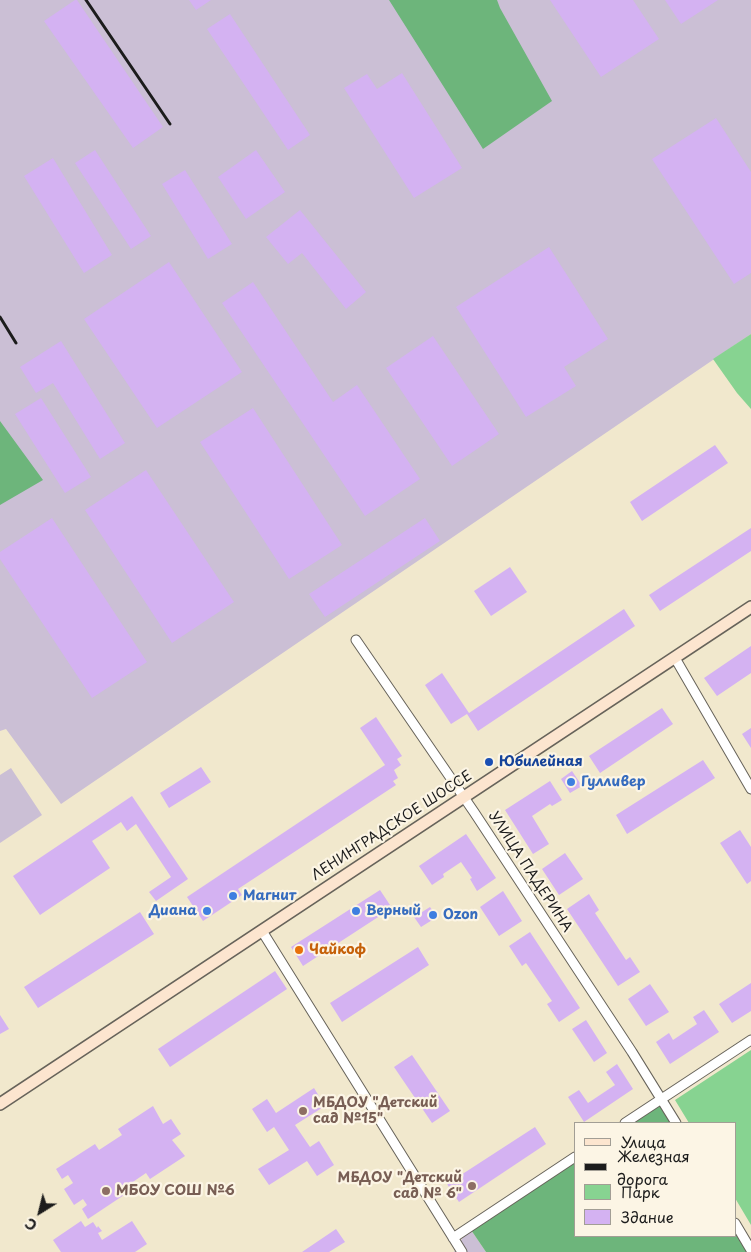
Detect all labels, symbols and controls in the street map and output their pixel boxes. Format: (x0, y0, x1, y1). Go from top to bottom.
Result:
place label: Юбилейная (499, 754, 583, 770)
marker: Юбилейная (483, 756, 495, 768)
street label: ЛЕНИНГРАДСКОЕ ШОССЕ (309, 768, 475, 884)
place label: Гулливер (581, 774, 646, 790)
marker: Гулливер (565, 776, 577, 788)
street label: УЛИЦА ПАДЕРИНА (485, 809, 575, 935)
place label: Магнит (243, 888, 296, 904)
marker: Магнит (227, 890, 239, 902)
place label: Диана (149, 903, 197, 919)
place label: Верный (366, 903, 421, 919)
marker: Диана (201, 905, 213, 917)
marker: Верный (350, 905, 362, 917)
place label: Ozon (443, 907, 478, 923)
marker: Ozon (427, 909, 439, 921)
place label: Чайкоф (309, 942, 366, 958)
marker: Чайкоф (293, 944, 305, 956)
place label: МБДОУ "Детский сад №15" (313, 1095, 438, 1128)
marker: МБДОУ "Детский сад №15" (297, 1105, 309, 1117)
legend (574, 1122, 736, 1237)
text: Улица (621, 1130, 666, 1153)
text: Железная дорога (617, 1144, 690, 1190)
place label: МБДОУ "Детский сад № 6" (337, 1170, 462, 1202)
marker: МБДОУ "Детский сад № 6" (466, 1180, 478, 1192)
text: Парк (621, 1180, 660, 1203)
place label: МБОУ СОШ №6 (116, 1183, 235, 1199)
marker: МБОУ СОШ №6 (100, 1185, 112, 1197)
north arrow (15, 1187, 65, 1237)
text: Здание (621, 1205, 674, 1228)
text: С (20, 1213, 41, 1236)

